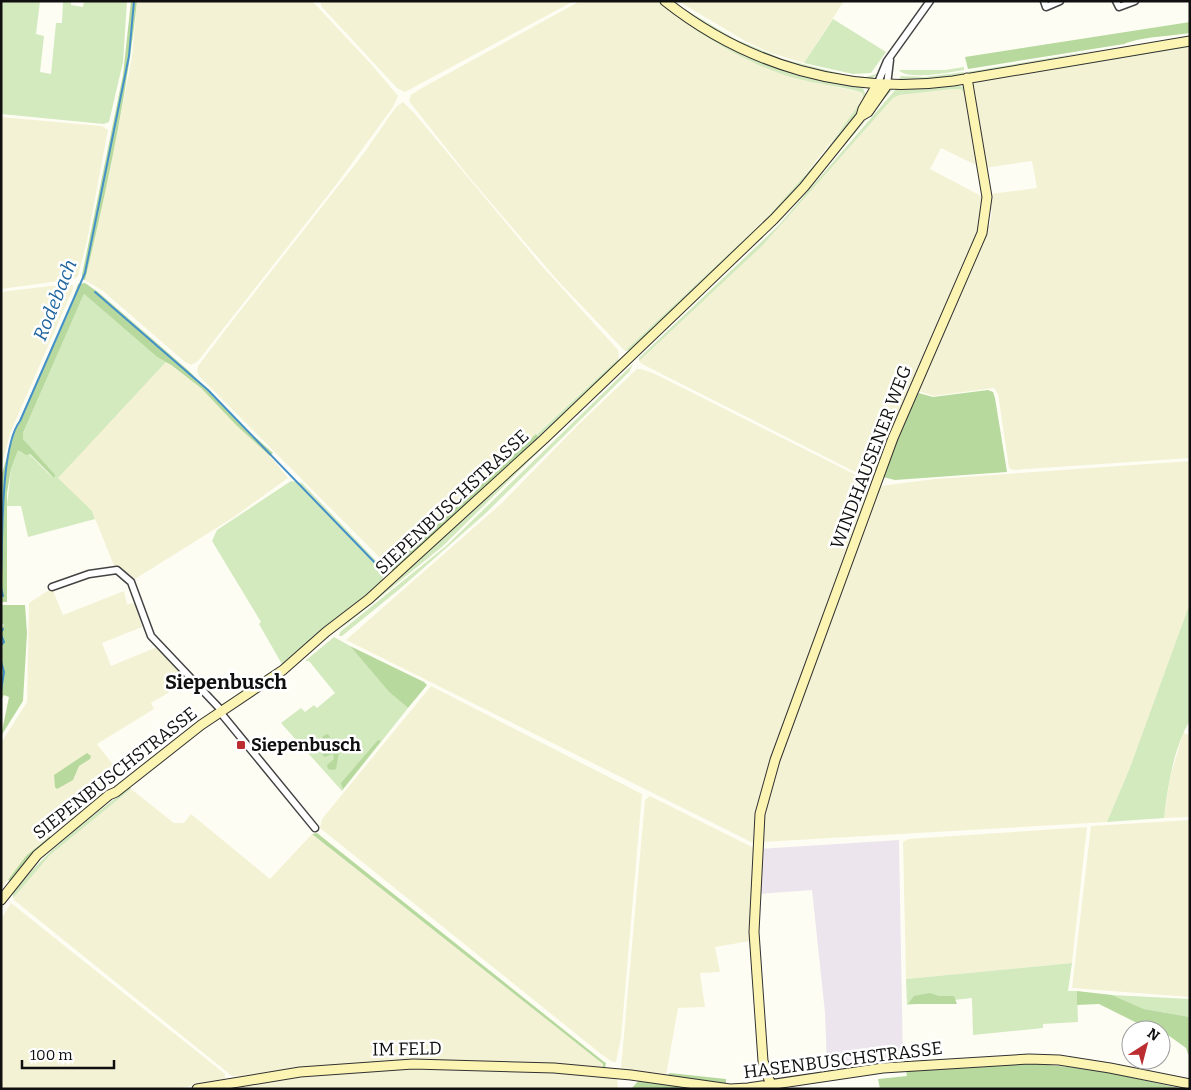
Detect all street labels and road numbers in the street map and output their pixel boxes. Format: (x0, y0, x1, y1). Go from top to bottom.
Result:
street label: WINDHAUSENER WEG (826, 362, 916, 552)
street label: SIEPENBUSCHSTRASSE (371, 425, 533, 579)
street label: SIEPENBUSCHSTRASSE (29, 702, 201, 844)
street label: IM FELD (372, 1037, 442, 1061)
street label: HASENBUSCHSTRASSE (742, 1037, 944, 1083)

